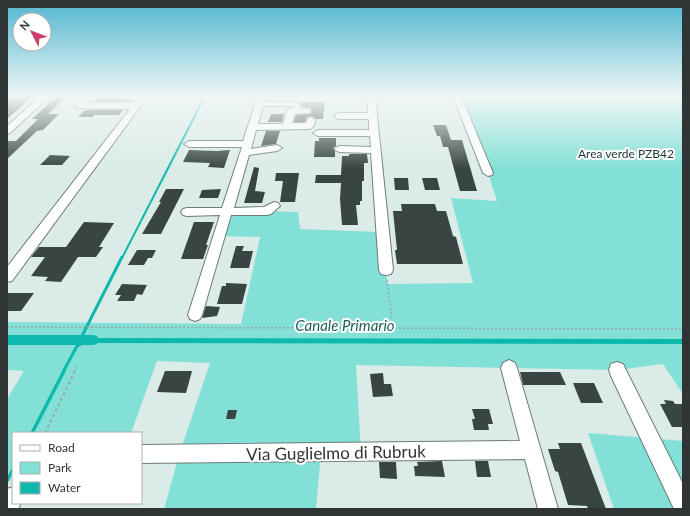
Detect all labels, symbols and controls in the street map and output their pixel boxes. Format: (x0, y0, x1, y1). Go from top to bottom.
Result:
north arrow (12, 12, 52, 52)
text: N (17, 17, 32, 32)
park label: Area verde PZB42 (578, 146, 674, 161)
water label: Canale Primario (295, 316, 395, 334)
legend (12, 432, 142, 504)
text: Road (48, 440, 75, 455)
street label: Via Guglielmo di Rubruk (246, 440, 426, 465)
text: Park (48, 460, 72, 475)
text: Water (48, 480, 81, 495)

